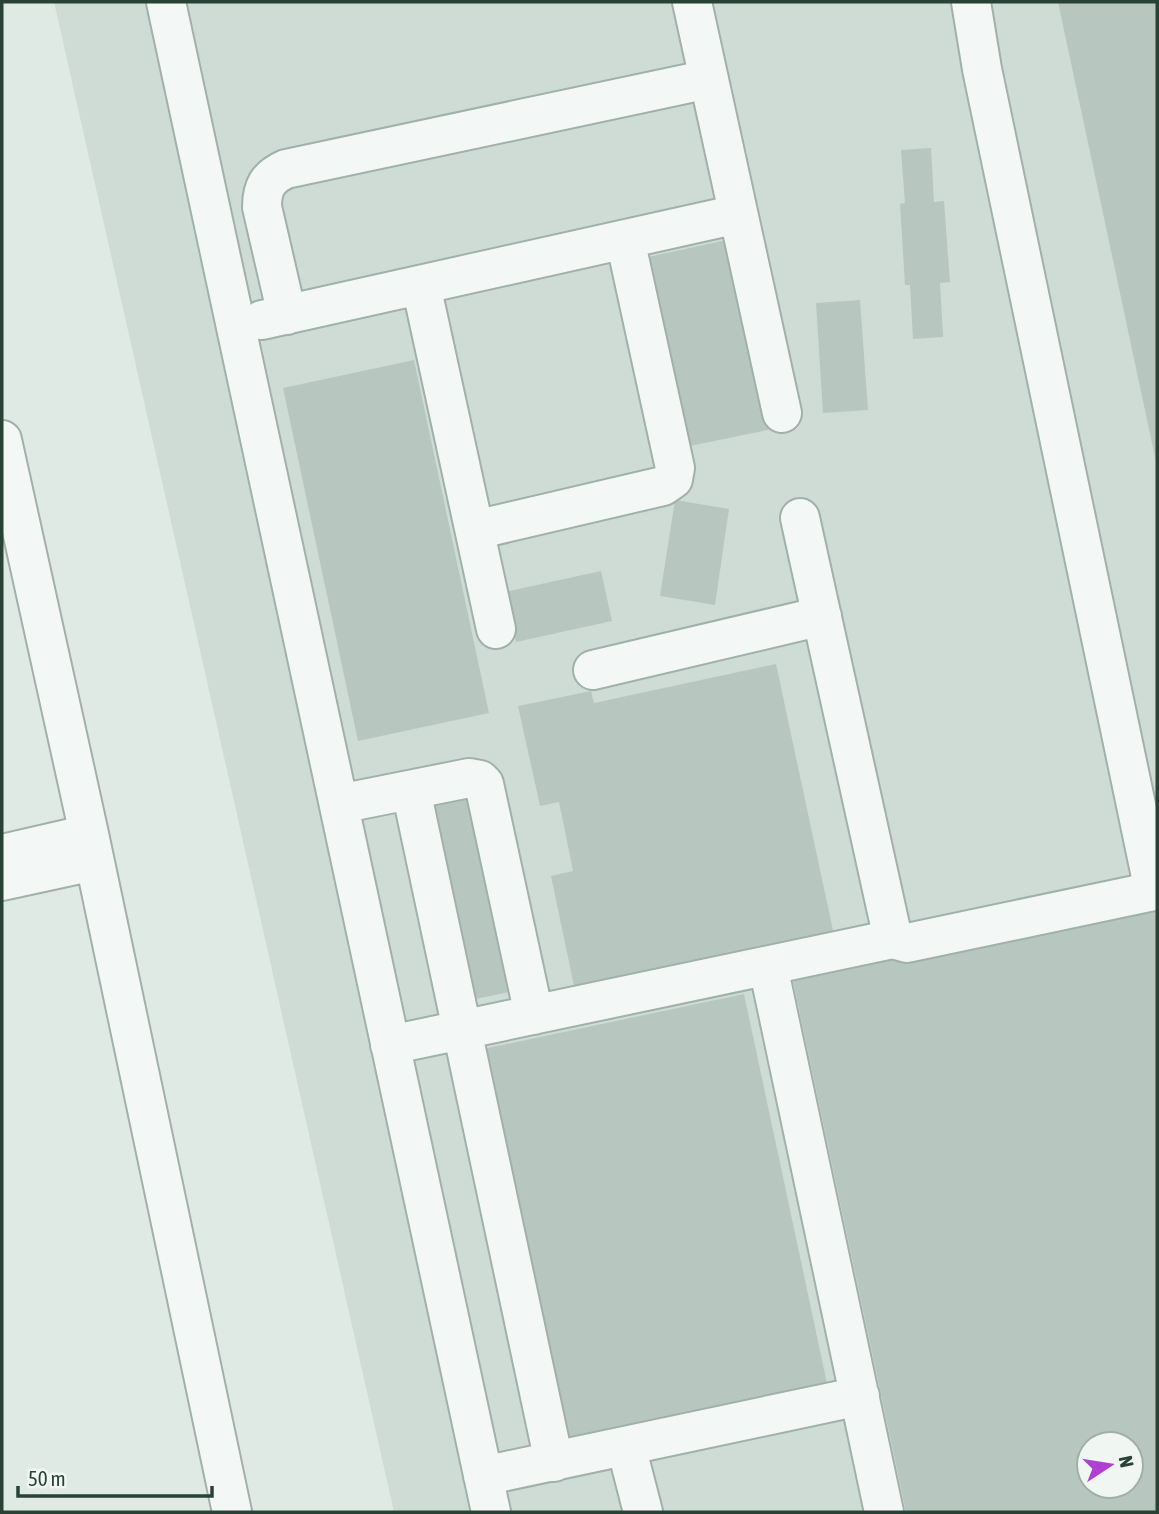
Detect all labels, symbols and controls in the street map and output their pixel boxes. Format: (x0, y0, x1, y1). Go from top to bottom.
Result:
north arrow (1075, 1430, 1145, 1500)
scale bar (18, 1454, 212, 1498)
text: N (1115, 1454, 1139, 1469)
text: 50 m (28, 1466, 66, 1490)

